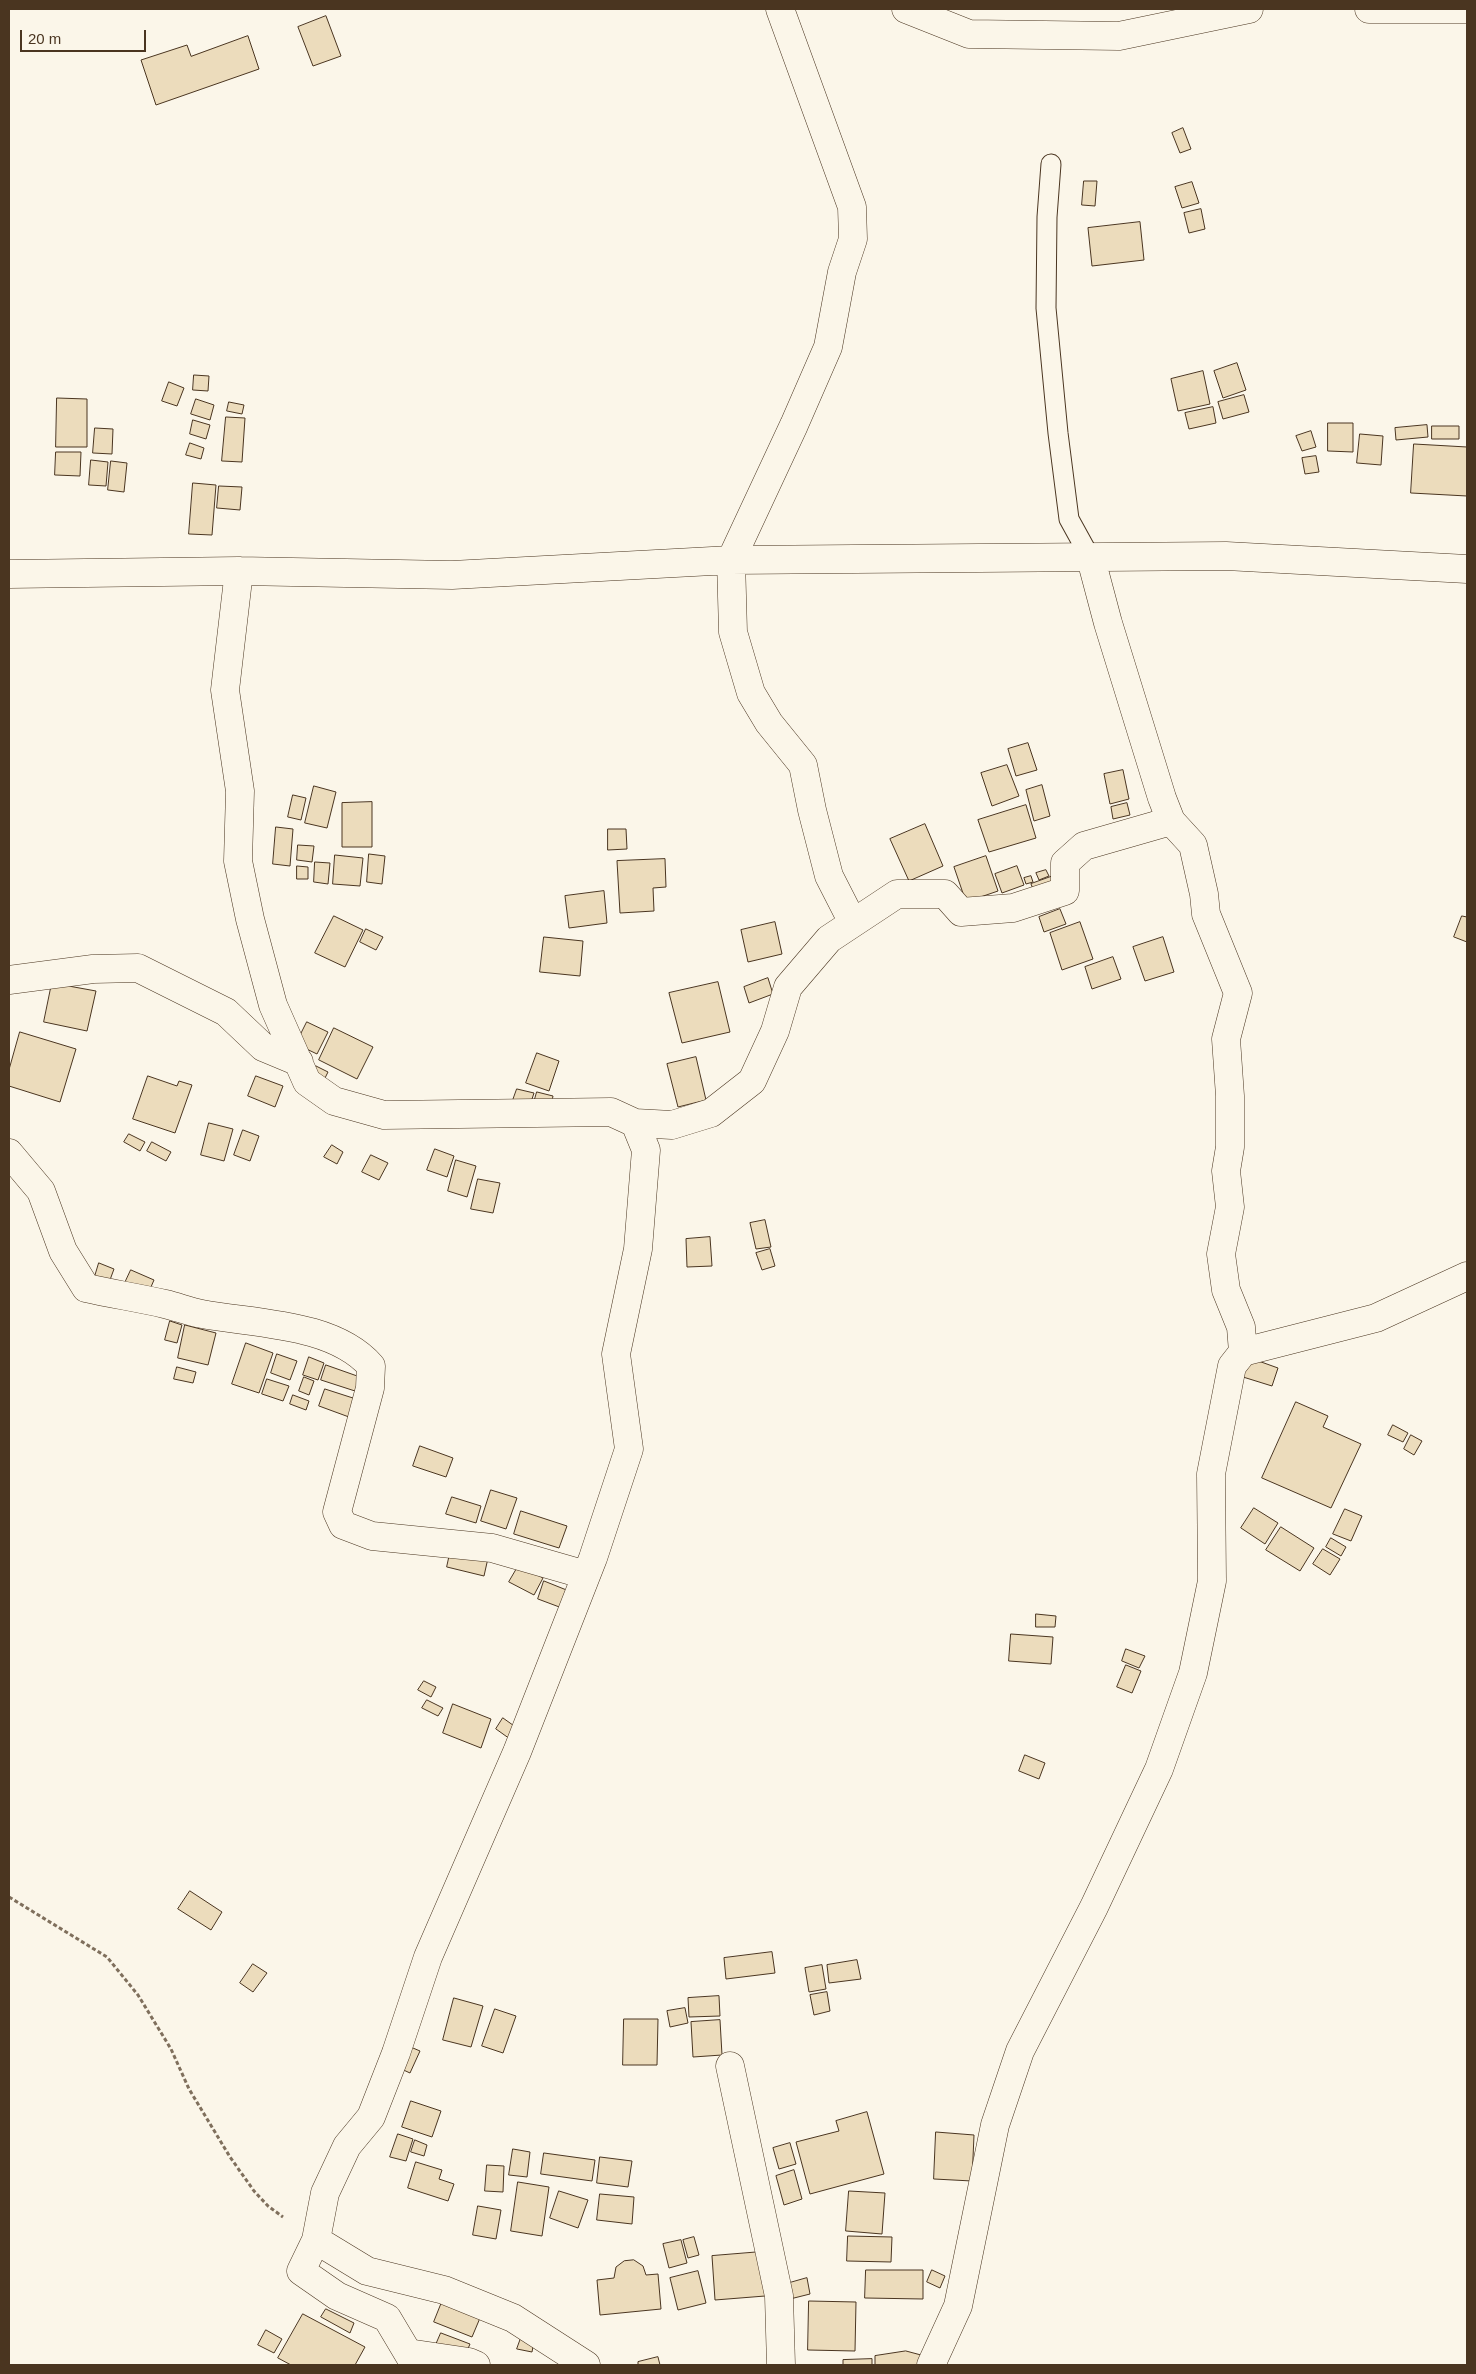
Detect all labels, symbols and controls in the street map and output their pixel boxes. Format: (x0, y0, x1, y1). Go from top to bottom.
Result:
scale bar (22, 20, 149, 52)
text: 20 m (28, 30, 61, 47)

